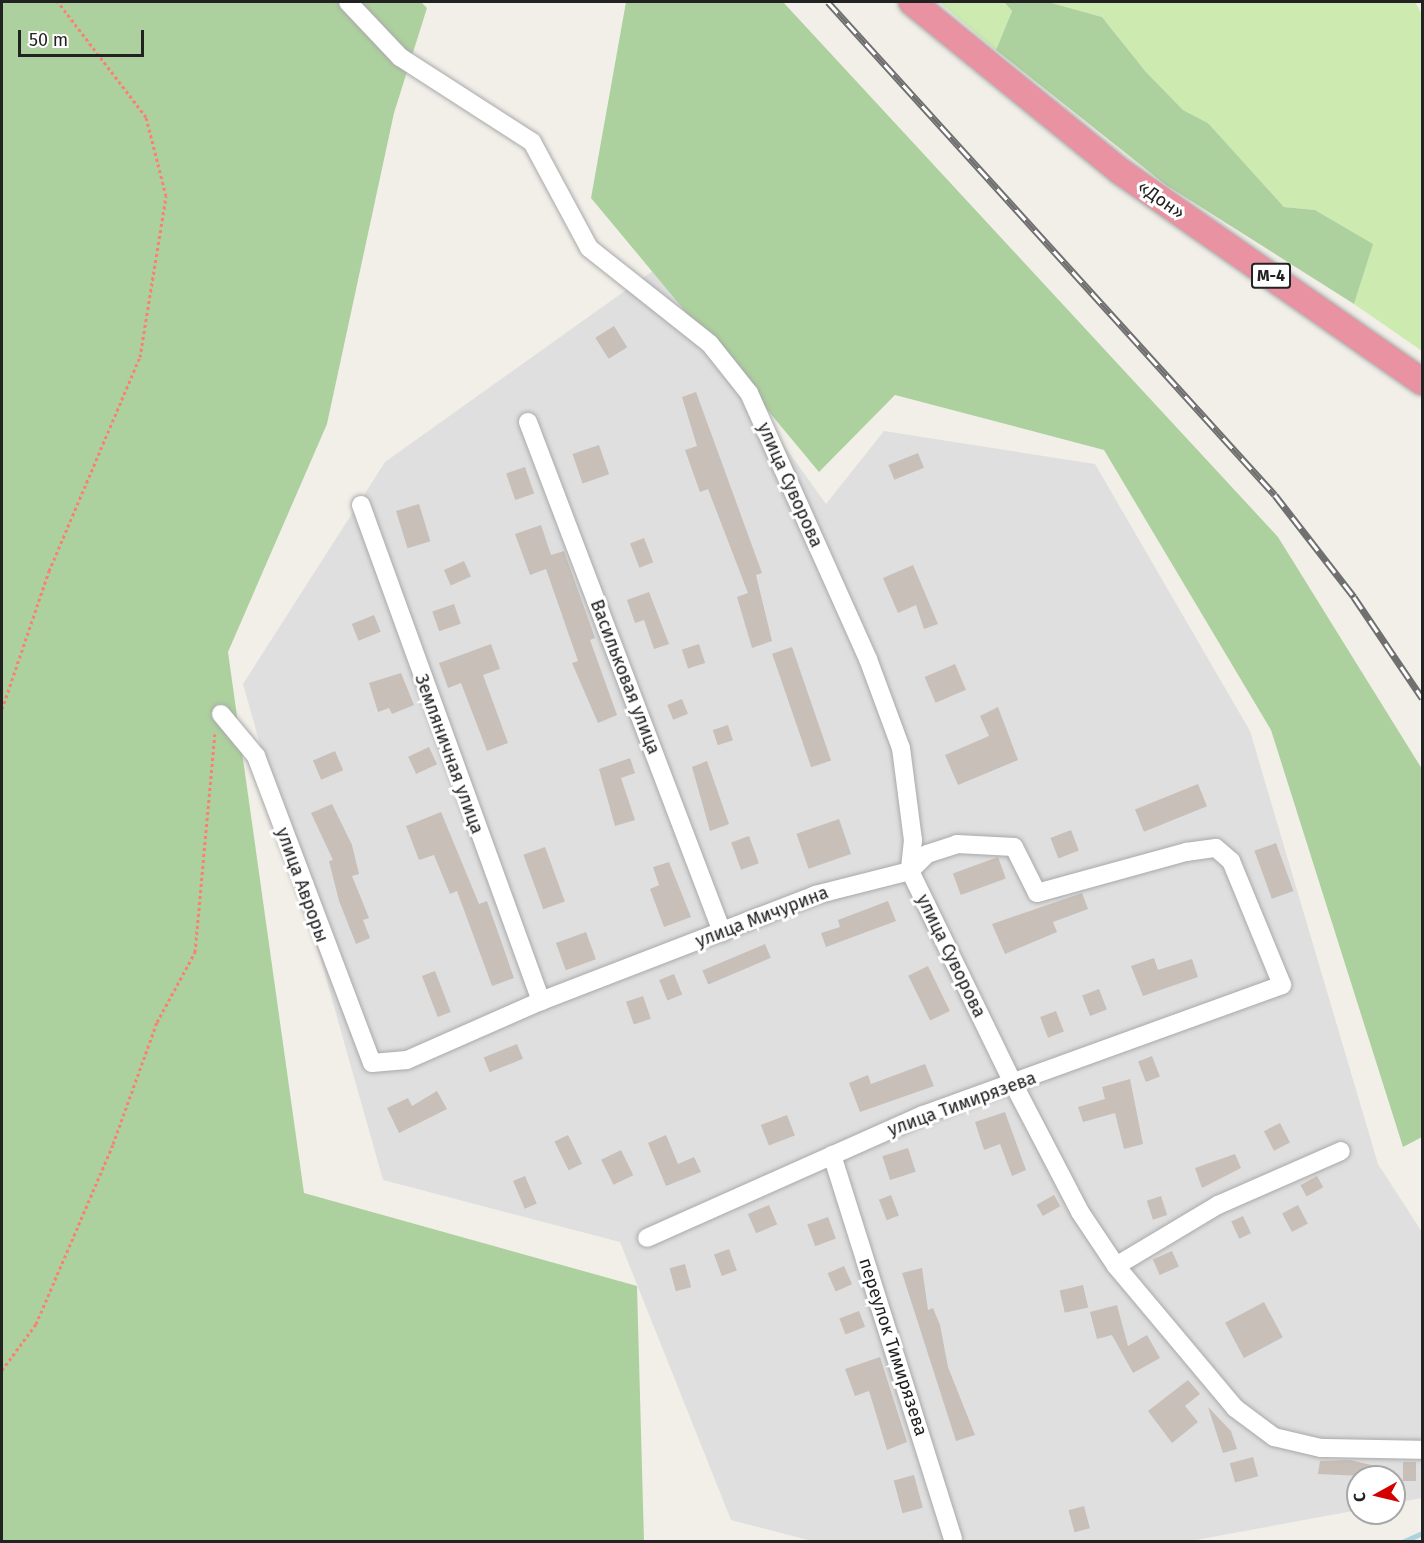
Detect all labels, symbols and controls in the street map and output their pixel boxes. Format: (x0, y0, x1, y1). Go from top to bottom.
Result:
scale bar (21, 18, 147, 56)
text: 50 m (29, 29, 68, 51)
street label: «Дон» (1133, 176, 1189, 224)
road number: М-4 (1250, 263, 1292, 289)
street label: улица Суворова (753, 419, 827, 551)
street label: Васильковая улица (586, 597, 664, 757)
street label: Земляничная улица (410, 671, 488, 837)
street label: улица Авроры (271, 825, 333, 945)
street label: улица Мичурина (693, 882, 831, 952)
street label: улица Суворова (912, 891, 990, 1021)
street label: улица Тимирязева (885, 1067, 1039, 1141)
street label: переулок Тимирязева (854, 1255, 932, 1439)
north arrow (1346, 1465, 1406, 1525)
text: С (1350, 1491, 1370, 1503)

